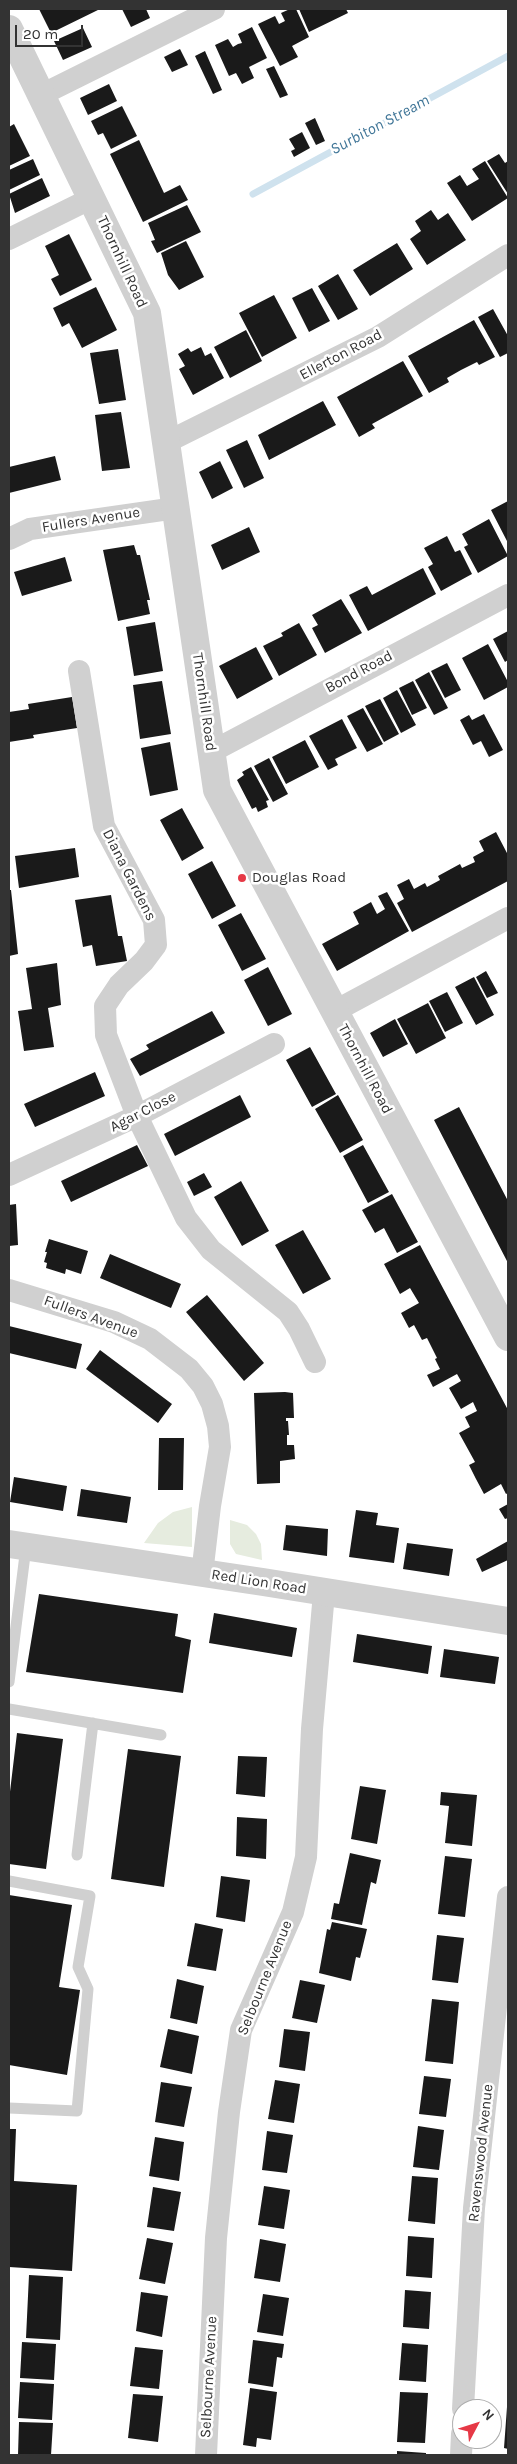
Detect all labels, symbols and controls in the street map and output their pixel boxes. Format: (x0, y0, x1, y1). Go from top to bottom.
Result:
scale bar (18, 15, 85, 47)
text: 20 m (23, 25, 58, 43)
water label: Surbiton Stream (327, 91, 433, 159)
street label: Thornhill Road (93, 213, 151, 311)
street label: Ellerton Road (297, 326, 385, 384)
street label: Fullers Avenue (41, 503, 141, 537)
street label: Bond Road (322, 647, 396, 697)
street label: Thornhill Road (188, 652, 220, 752)
street label: Diana Gardens (98, 826, 160, 924)
place label: Douglas Road (252, 869, 346, 887)
marker: Douglas Road (236, 872, 248, 884)
street label: Thornhill Road (334, 1021, 396, 1117)
street label: Agar Close (107, 1088, 179, 1136)
street label: Fullers Avenue (41, 1292, 141, 1342)
street label: Red Lion Road (210, 1566, 308, 1598)
street label: Selbourne Avenue (234, 1918, 296, 2038)
street label: Ravenswood Avenue (465, 2083, 497, 2223)
street label: Selbourne Avenue (197, 2315, 221, 2439)
north arrow (452, 2399, 502, 2449)
text: N (478, 2405, 498, 2424)

